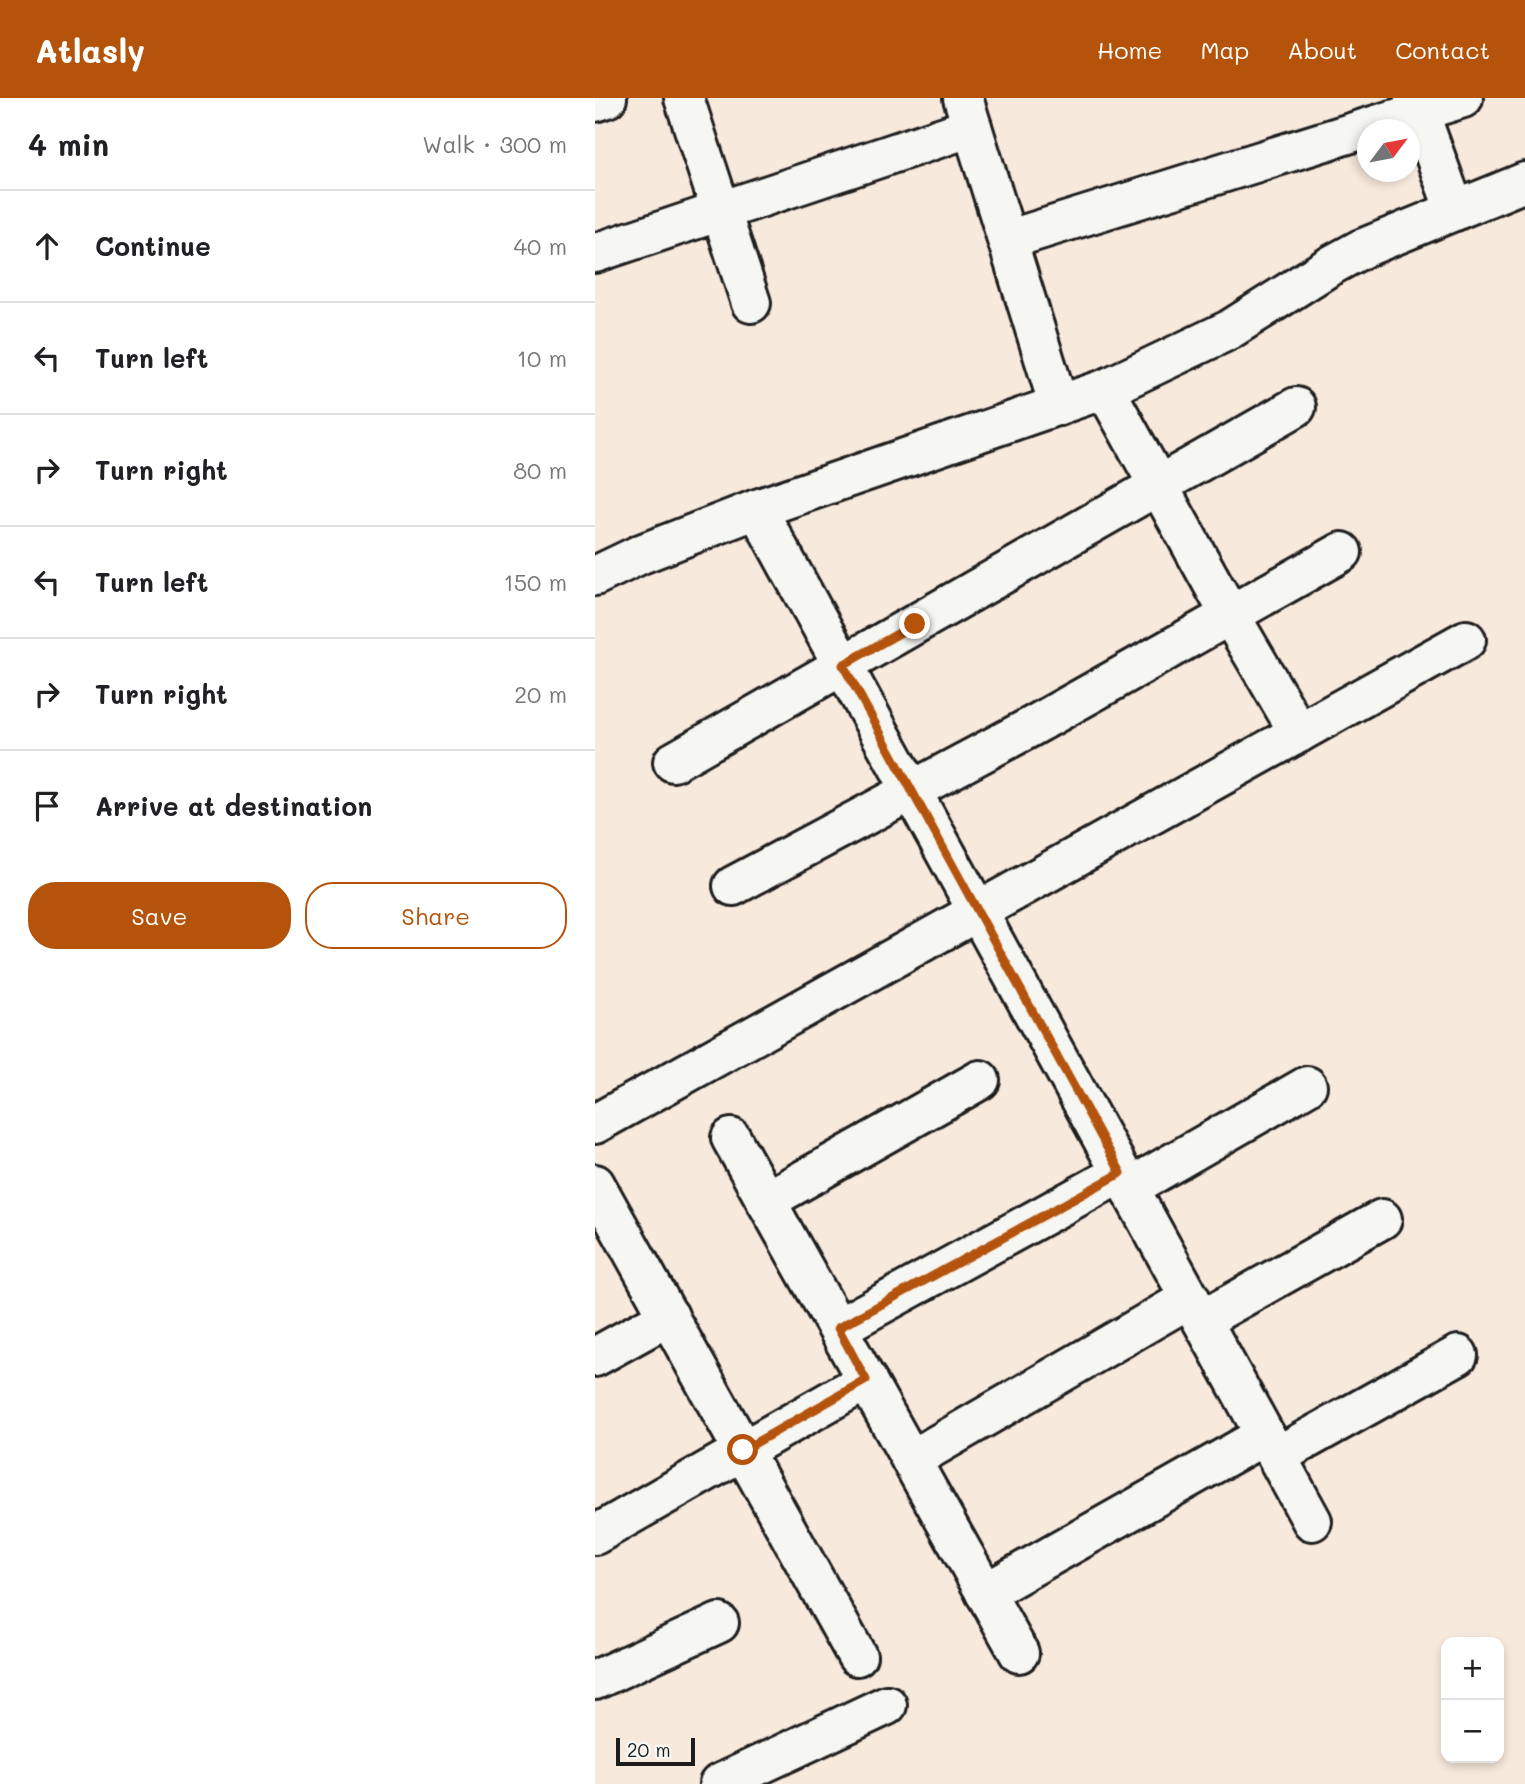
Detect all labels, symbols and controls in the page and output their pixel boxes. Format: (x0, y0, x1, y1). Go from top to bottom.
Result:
text: Atlasly (35, 28, 145, 71)
text: Home (1097, 34, 1162, 65)
text: Map (1200, 34, 1249, 65)
text: About (1287, 34, 1357, 65)
text: Contact (1395, 34, 1490, 65)
north arrow (1357, 119, 1420, 182)
text: 4 min (28, 124, 109, 164)
text: Walk · 300 m (422, 129, 567, 159)
icon: ahead (28, 227, 66, 265)
text: Continue (95, 229, 211, 263)
text: 40 m (514, 231, 567, 261)
icon: left (28, 339, 66, 377)
text: Turn left (95, 341, 208, 375)
text: 10 m (517, 343, 567, 373)
icon: right (28, 451, 66, 489)
text: Turn right (95, 453, 228, 487)
text: 80 m (513, 455, 567, 485)
icon: left (28, 563, 66, 601)
text: Turn left (95, 565, 208, 599)
text: 150 m (503, 567, 567, 597)
route end (899, 608, 930, 639)
icon: right (28, 675, 66, 713)
text: Turn right (95, 677, 228, 711)
text: 20 m (514, 679, 567, 709)
icon: arrive (28, 787, 66, 825)
text: Arrive at destination (95, 789, 372, 823)
button: Save (28, 882, 291, 949)
button: Share (305, 882, 567, 949)
route start (727, 1434, 758, 1465)
map controls (1441, 1637, 1504, 1763)
button: + (1441, 1637, 1504, 1700)
button: − (1441, 1700, 1504, 1763)
scale bar (616, 1735, 695, 1767)
text: 20 m (627, 1737, 671, 1762)

